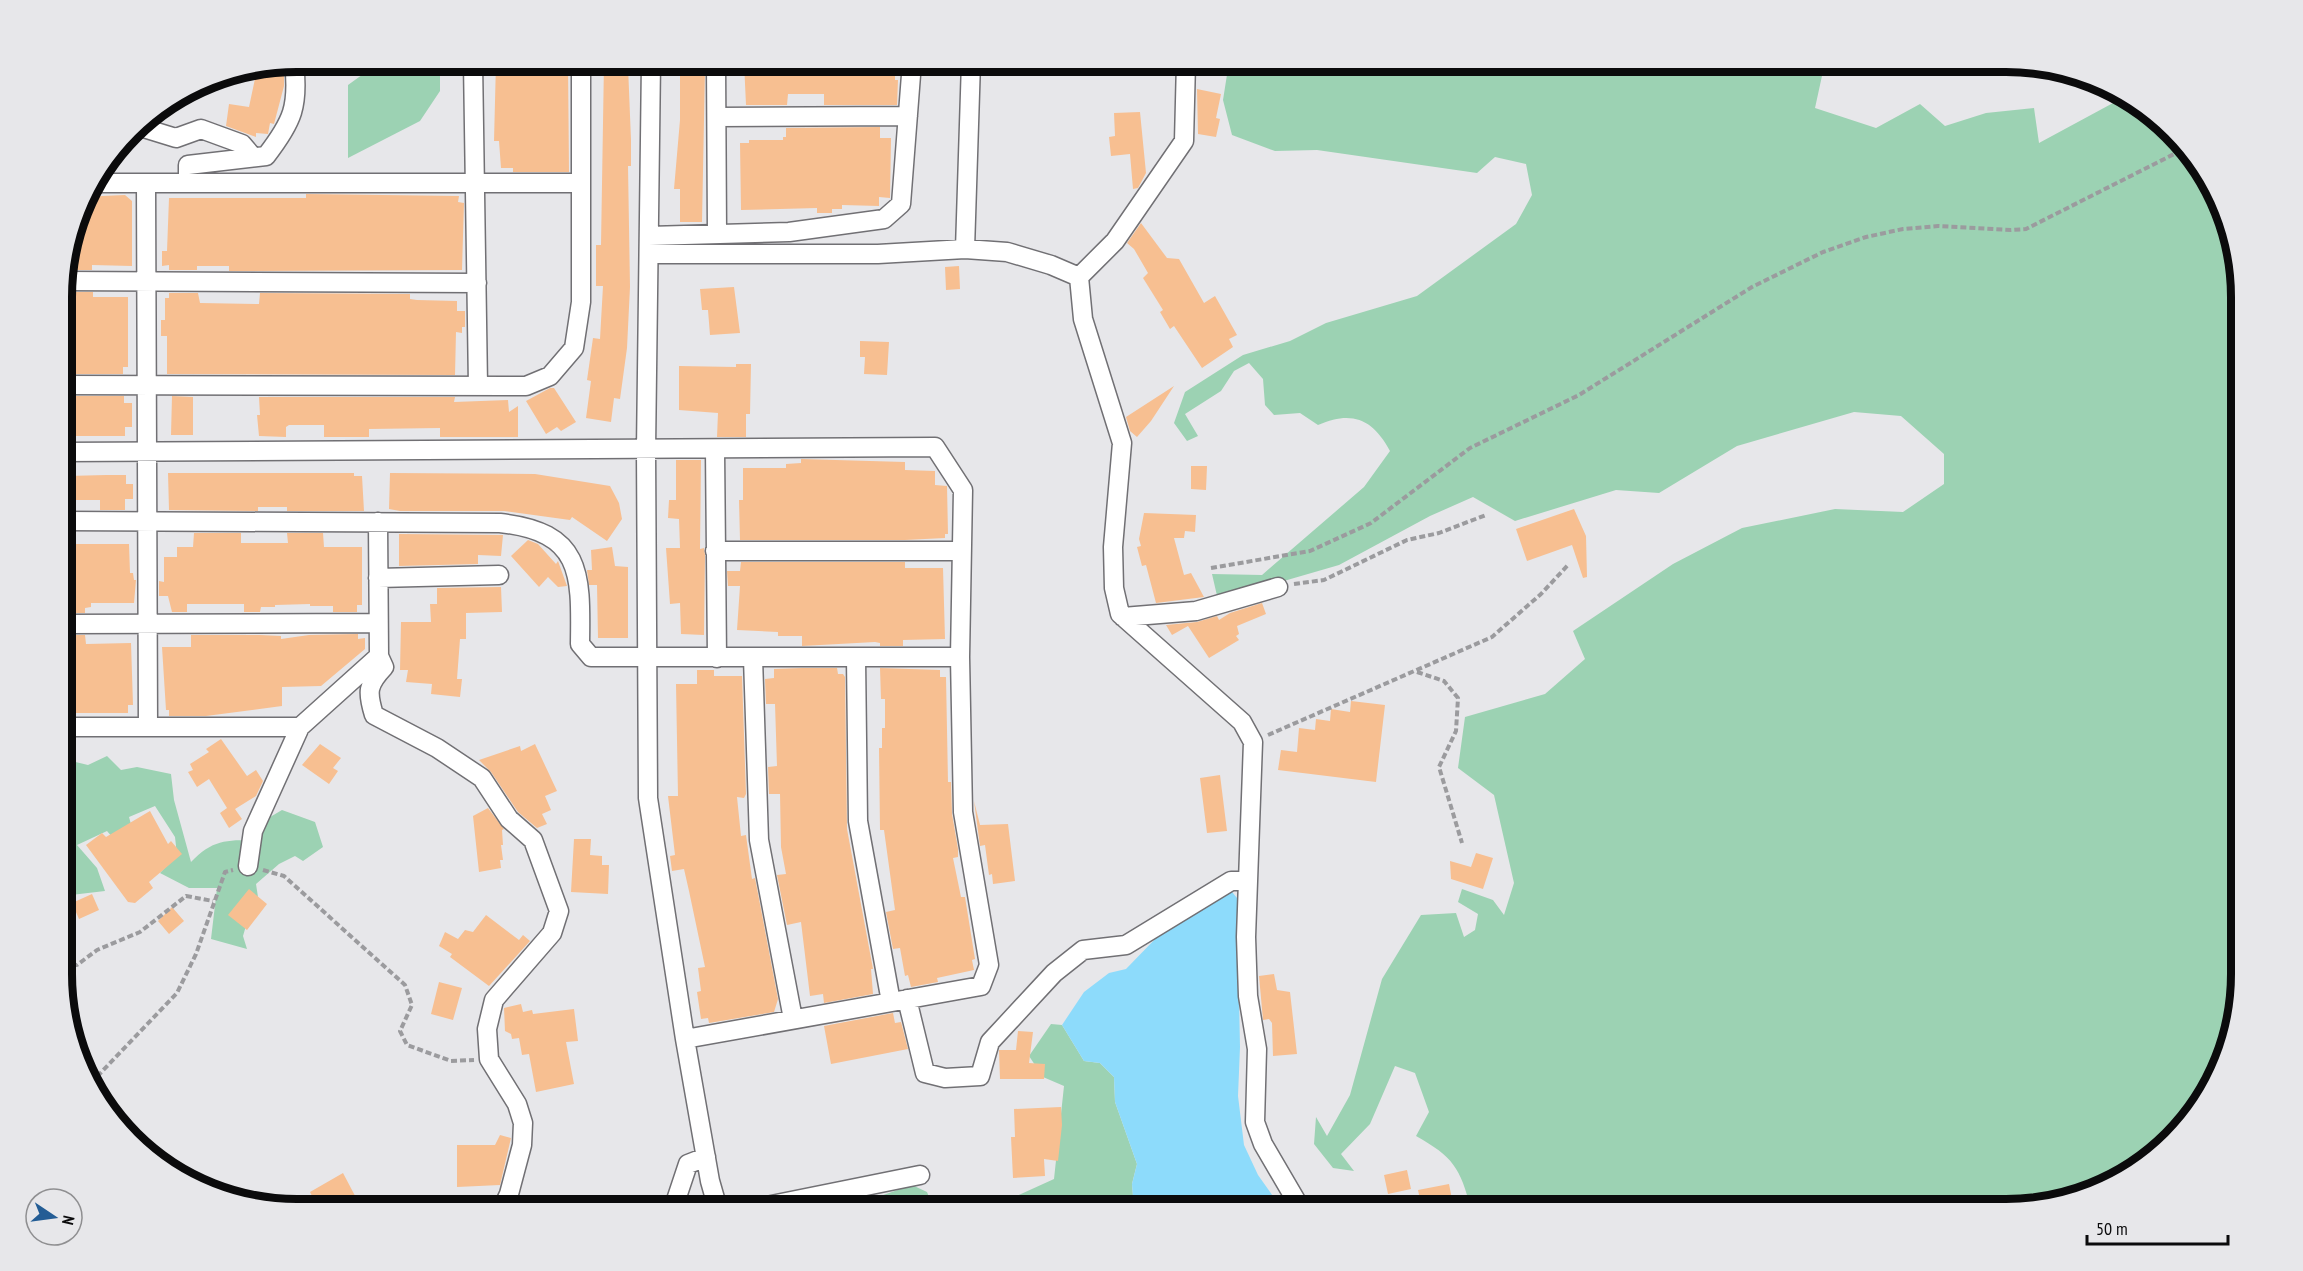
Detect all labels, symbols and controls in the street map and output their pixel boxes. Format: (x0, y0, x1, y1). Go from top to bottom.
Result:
north arrow (24, 1187, 84, 1247)
scale bar (2087, 1208, 2228, 1246)
text: N (58, 1214, 79, 1227)
text: 50 m (2096, 1217, 2128, 1240)

